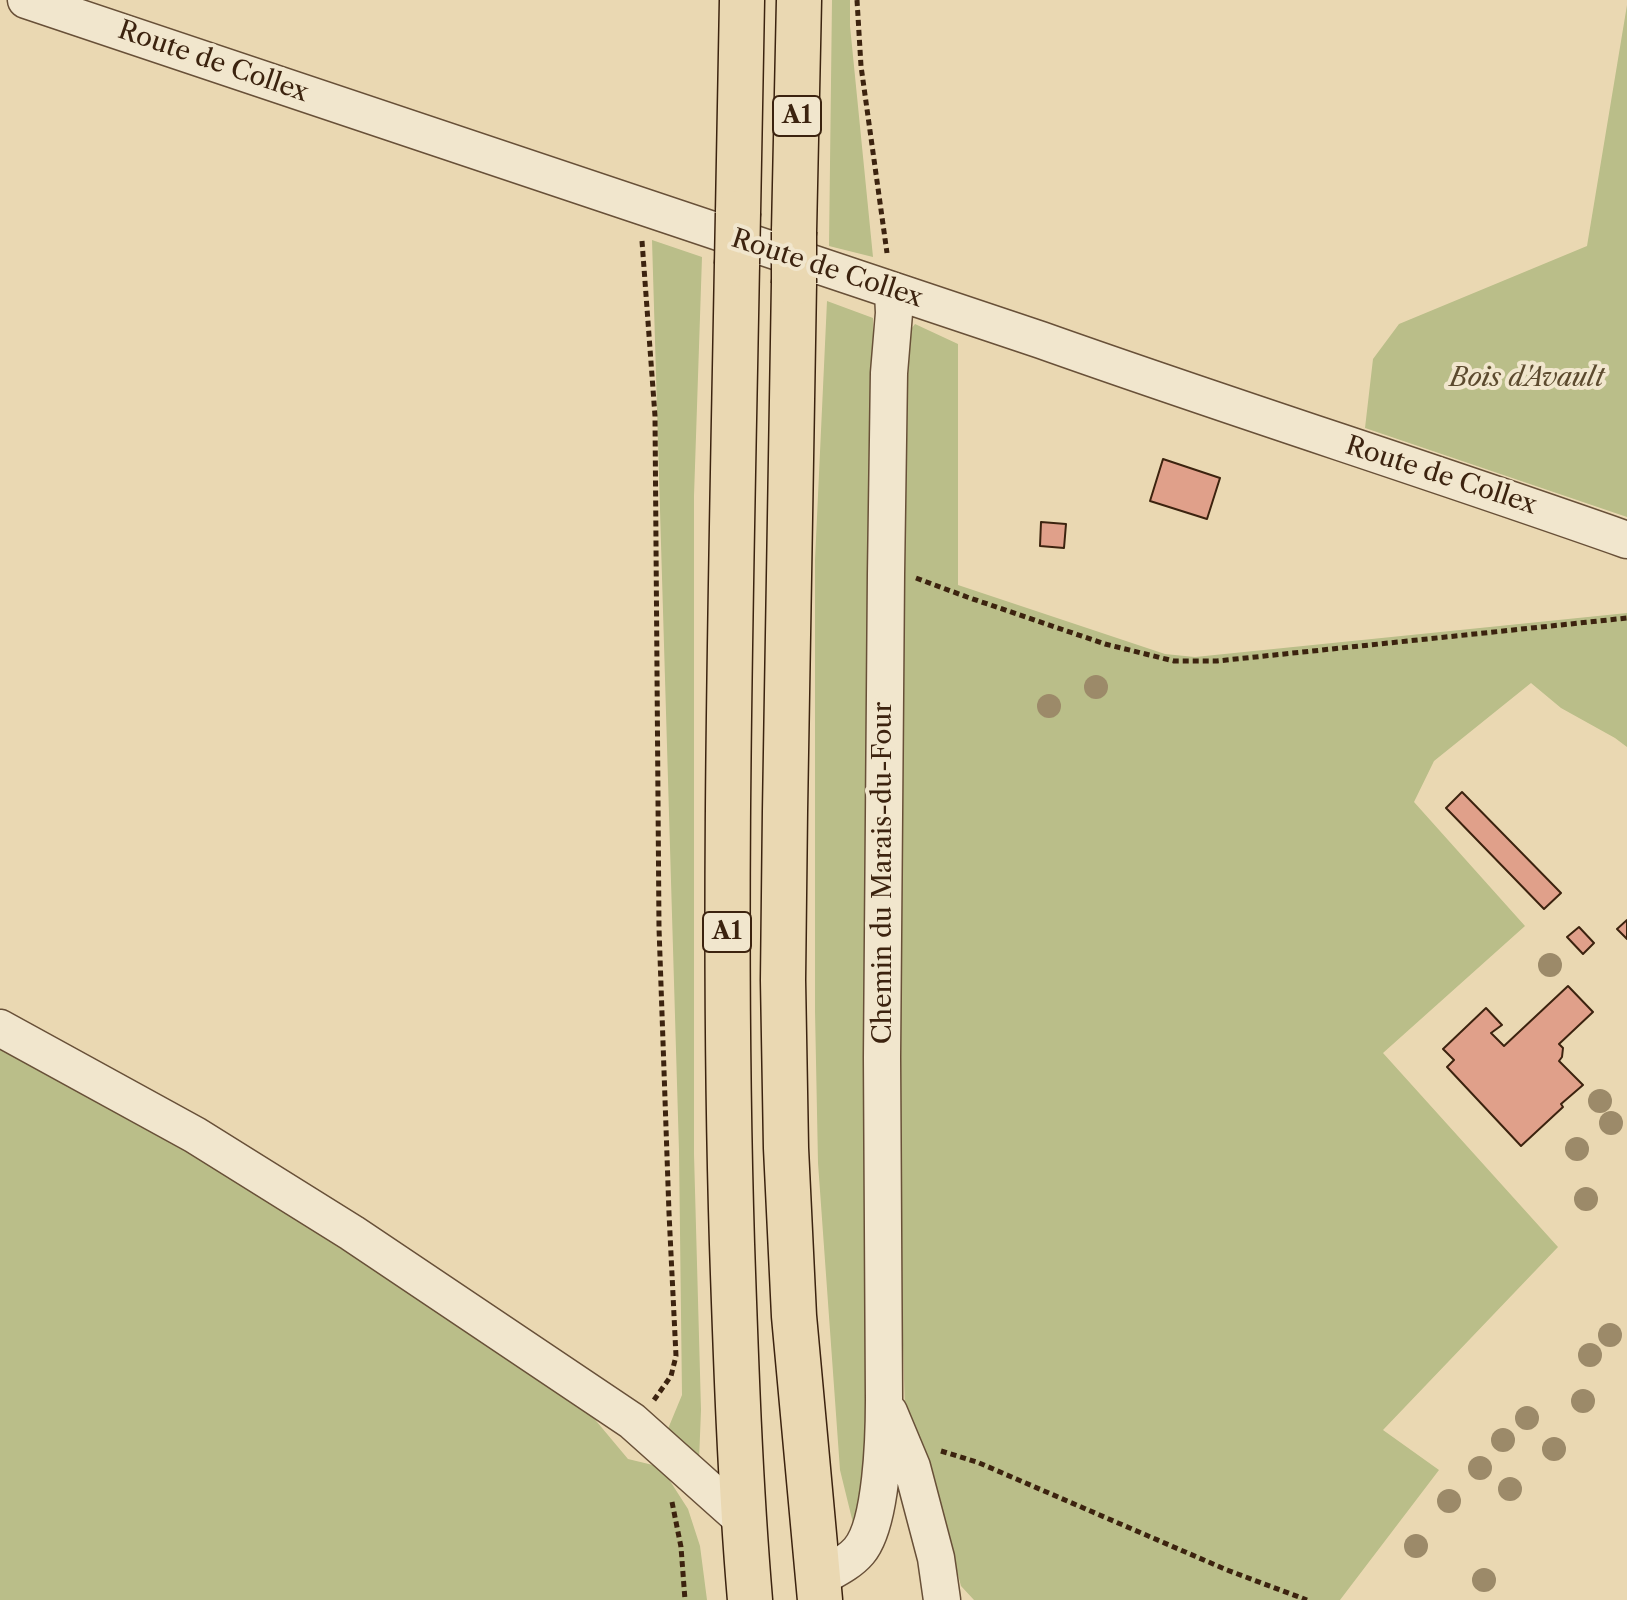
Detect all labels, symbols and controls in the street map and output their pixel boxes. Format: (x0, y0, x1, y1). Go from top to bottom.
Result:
street label: Route de Collex (114, 15, 312, 109)
road number: A1 (773, 96, 821, 136)
street label: Route de Collex (728, 223, 926, 315)
park label: Bois d'Avault (1450, 362, 1604, 394)
street label: Route de Collex (1342, 430, 1540, 522)
street label: Chemin du Marais-du-Four (867, 702, 899, 1044)
road number: A1 (703, 912, 751, 952)

